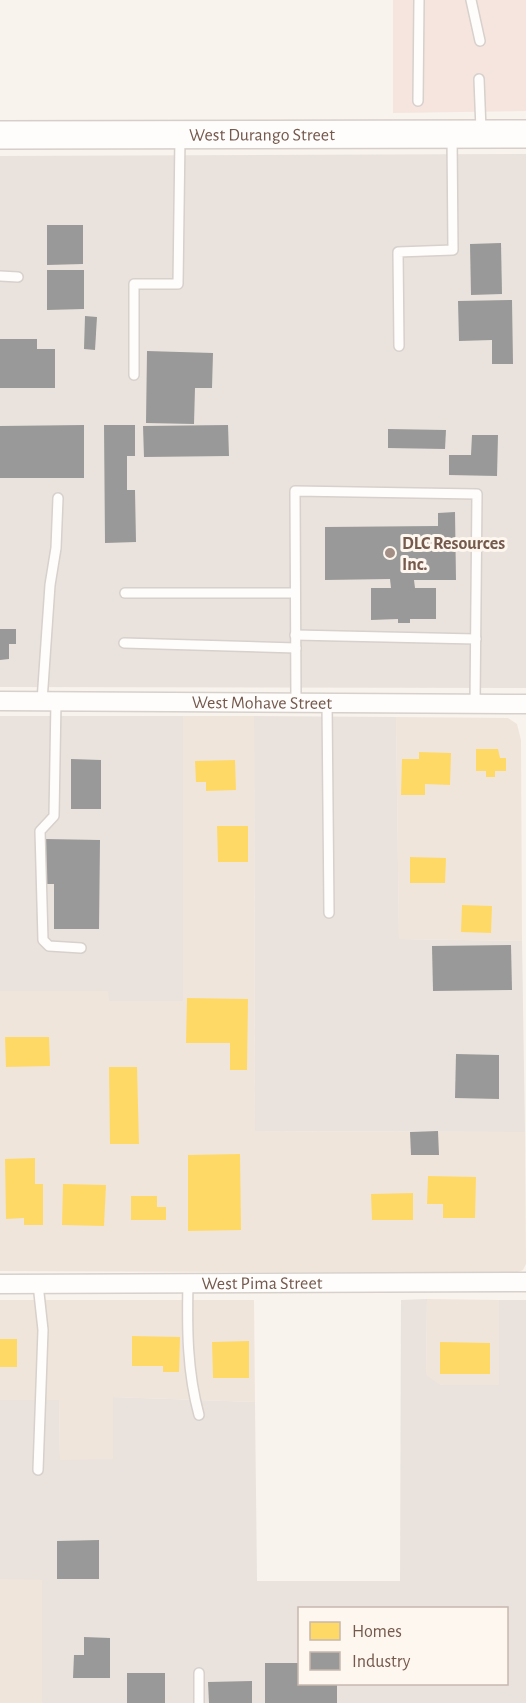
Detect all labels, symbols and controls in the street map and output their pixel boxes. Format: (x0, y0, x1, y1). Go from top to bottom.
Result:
street label: West Durango Street (189, 126, 335, 145)
place label: DLC Resources Inc. (402, 535, 505, 574)
marker: DLC Resources Inc. (383, 546, 397, 560)
street label: West Mohave Street (192, 694, 332, 713)
street label: West Pima Street (202, 1275, 323, 1293)
legend (298, 1607, 508, 1685)
text: Homes (352, 1623, 402, 1641)
text: Industry (352, 1653, 411, 1671)

